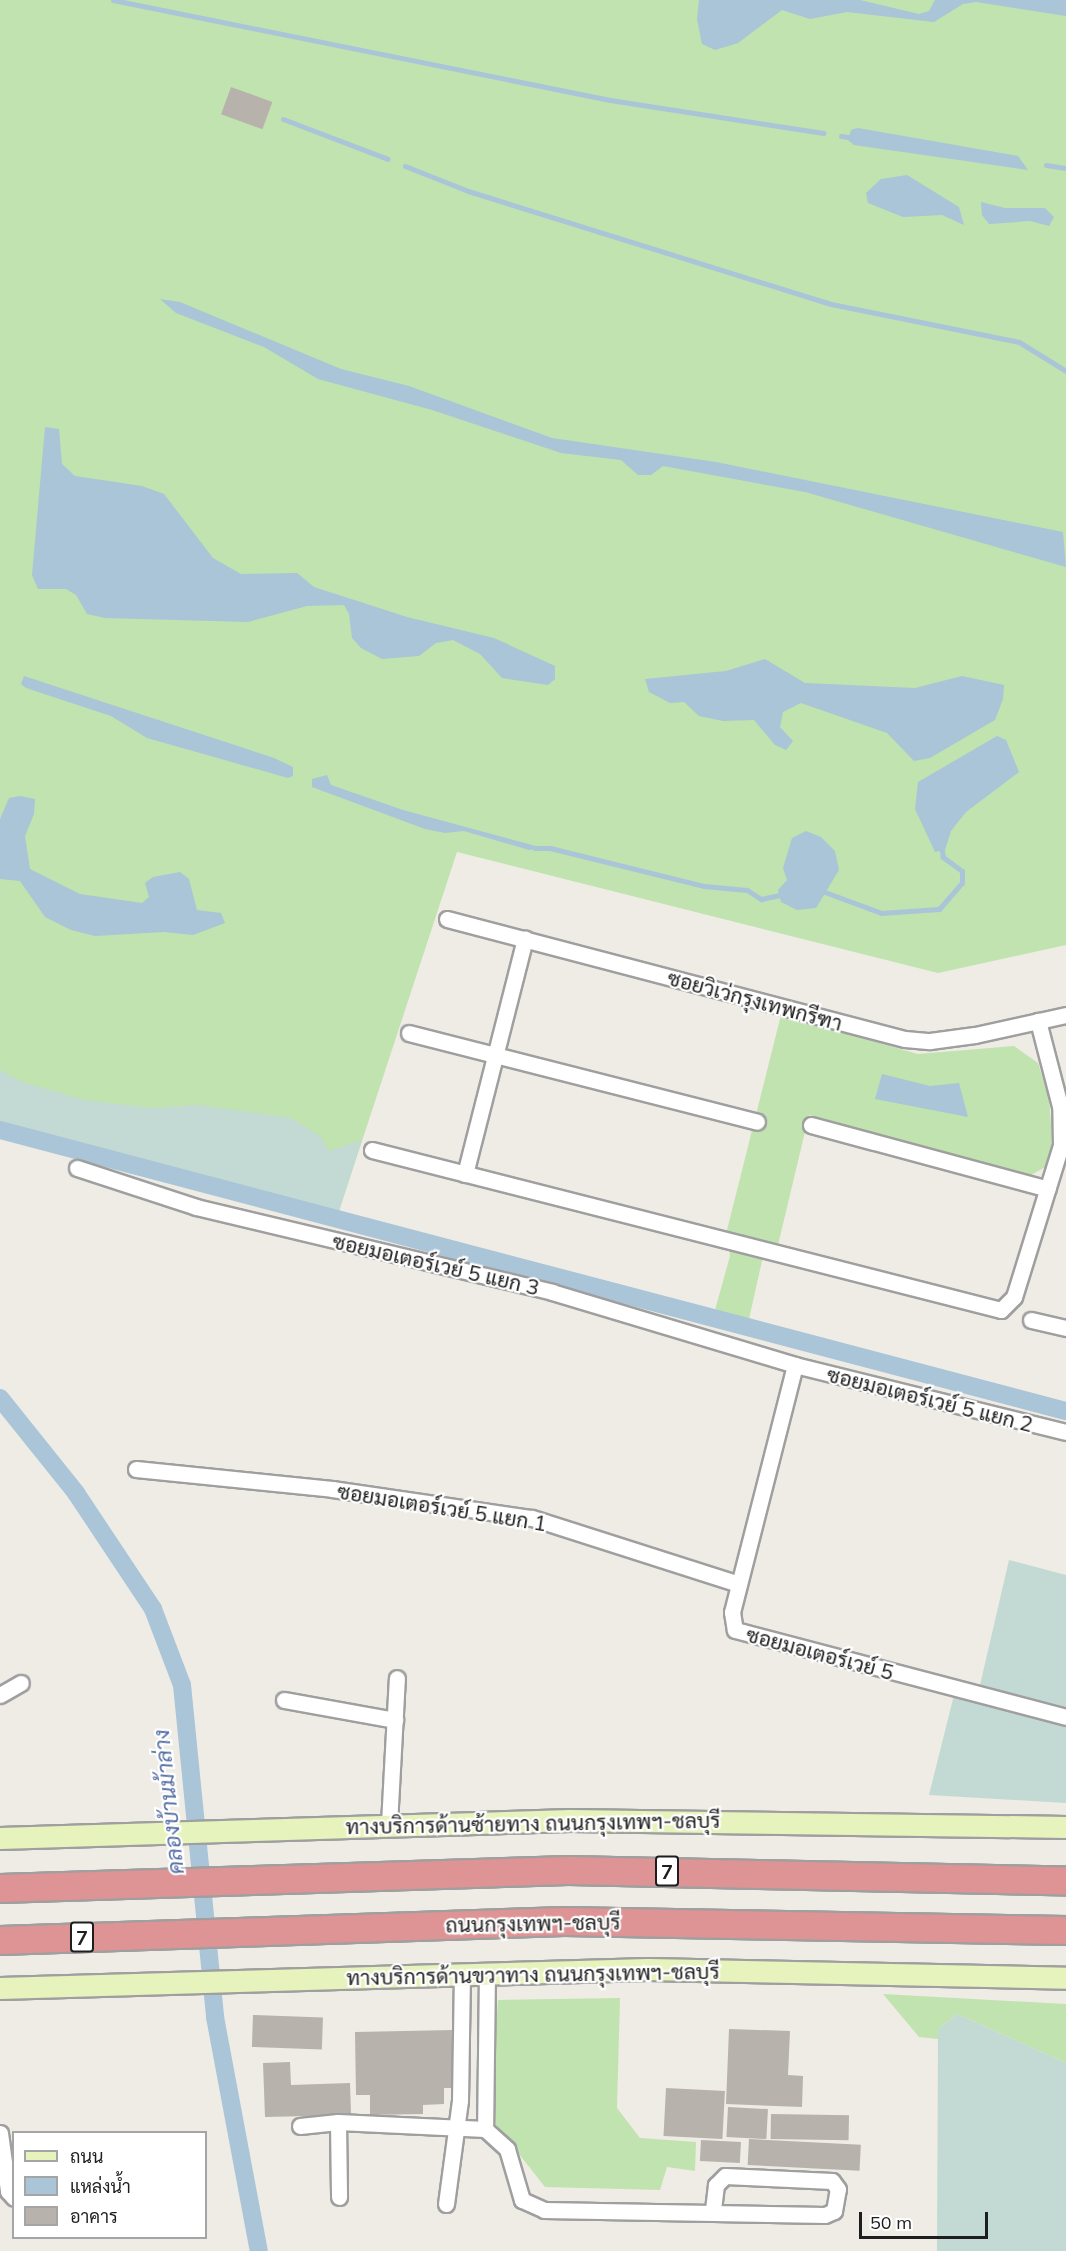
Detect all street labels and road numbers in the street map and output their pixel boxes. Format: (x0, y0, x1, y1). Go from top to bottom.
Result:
street label: ซอยวิเว่กรุงเทพกรีฑา (665, 965, 845, 1035)
street label: ซอยมอเตอร์เวย์ 5 แยก 3 (330, 1228, 542, 1300)
street label: ซอยมอเตอร์เวย์ 5 แยก 2 (824, 1361, 1036, 1437)
street label: ซอยมอเตอร์เวย์ 5 แยก 1 (336, 1478, 548, 1536)
street label: ซอยมอเตอร์เวย์ 5 (744, 1621, 896, 1685)
street label: ทางบริการด้านซ้ายทาง ถนนกรุงเทพฯ-ชลบุรี (345, 1807, 721, 1839)
road number: 7 (655, 1854, 679, 1888)
street label: ถนนกรุงเทพฯ-ชลบุรี (445, 1909, 621, 1937)
road number: 7 (70, 1920, 94, 1954)
street label: ทางบริการด้านขวาทาง ถนนกรุงเทพฯ-ชลบุรี (346, 1958, 720, 1990)

